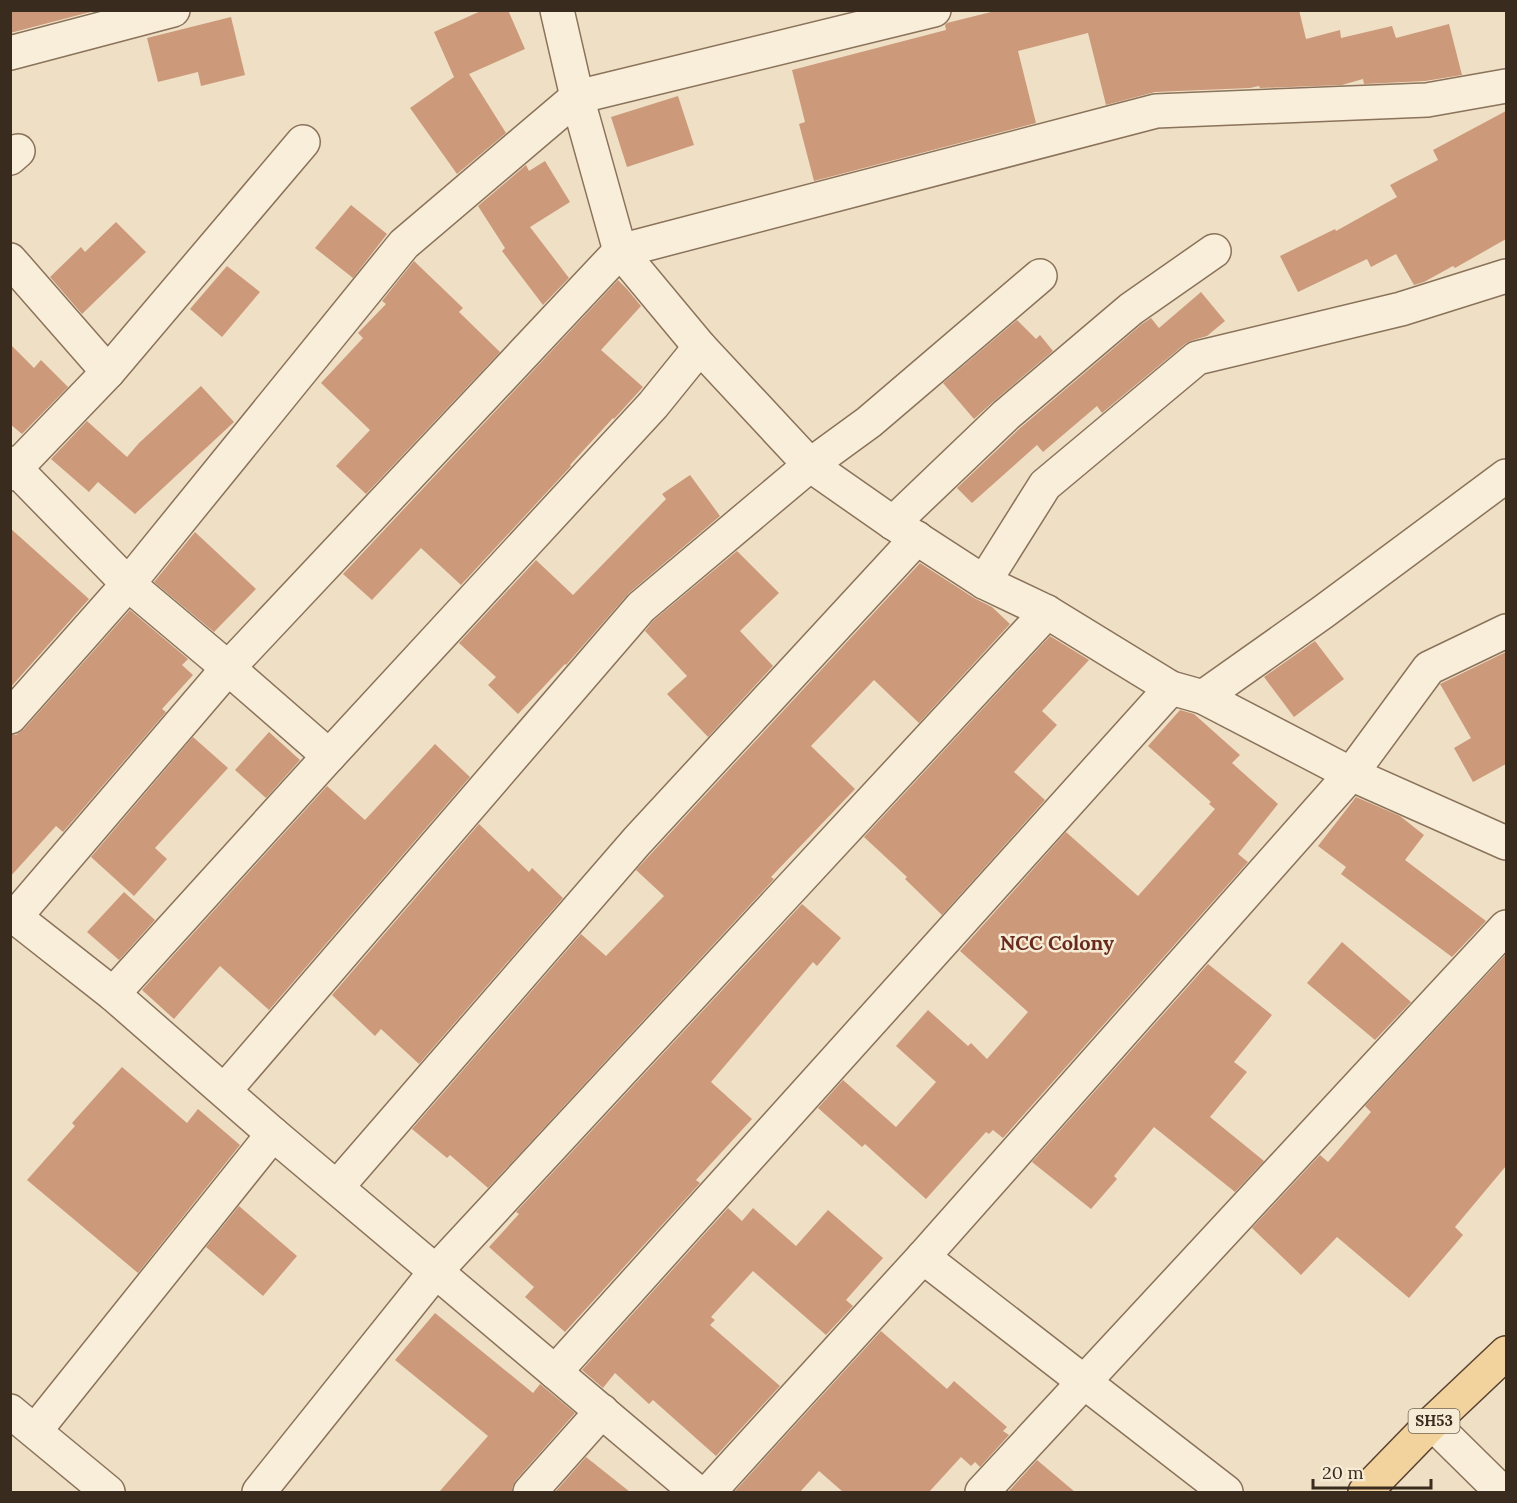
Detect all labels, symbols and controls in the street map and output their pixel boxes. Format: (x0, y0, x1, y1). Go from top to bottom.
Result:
district label: NCC Colony (1000, 930, 1114, 955)
road number: SH53 (1408, 1409, 1460, 1433)
scale bar (1313, 1452, 1432, 1490)
text: 20 m (1322, 1461, 1364, 1484)

